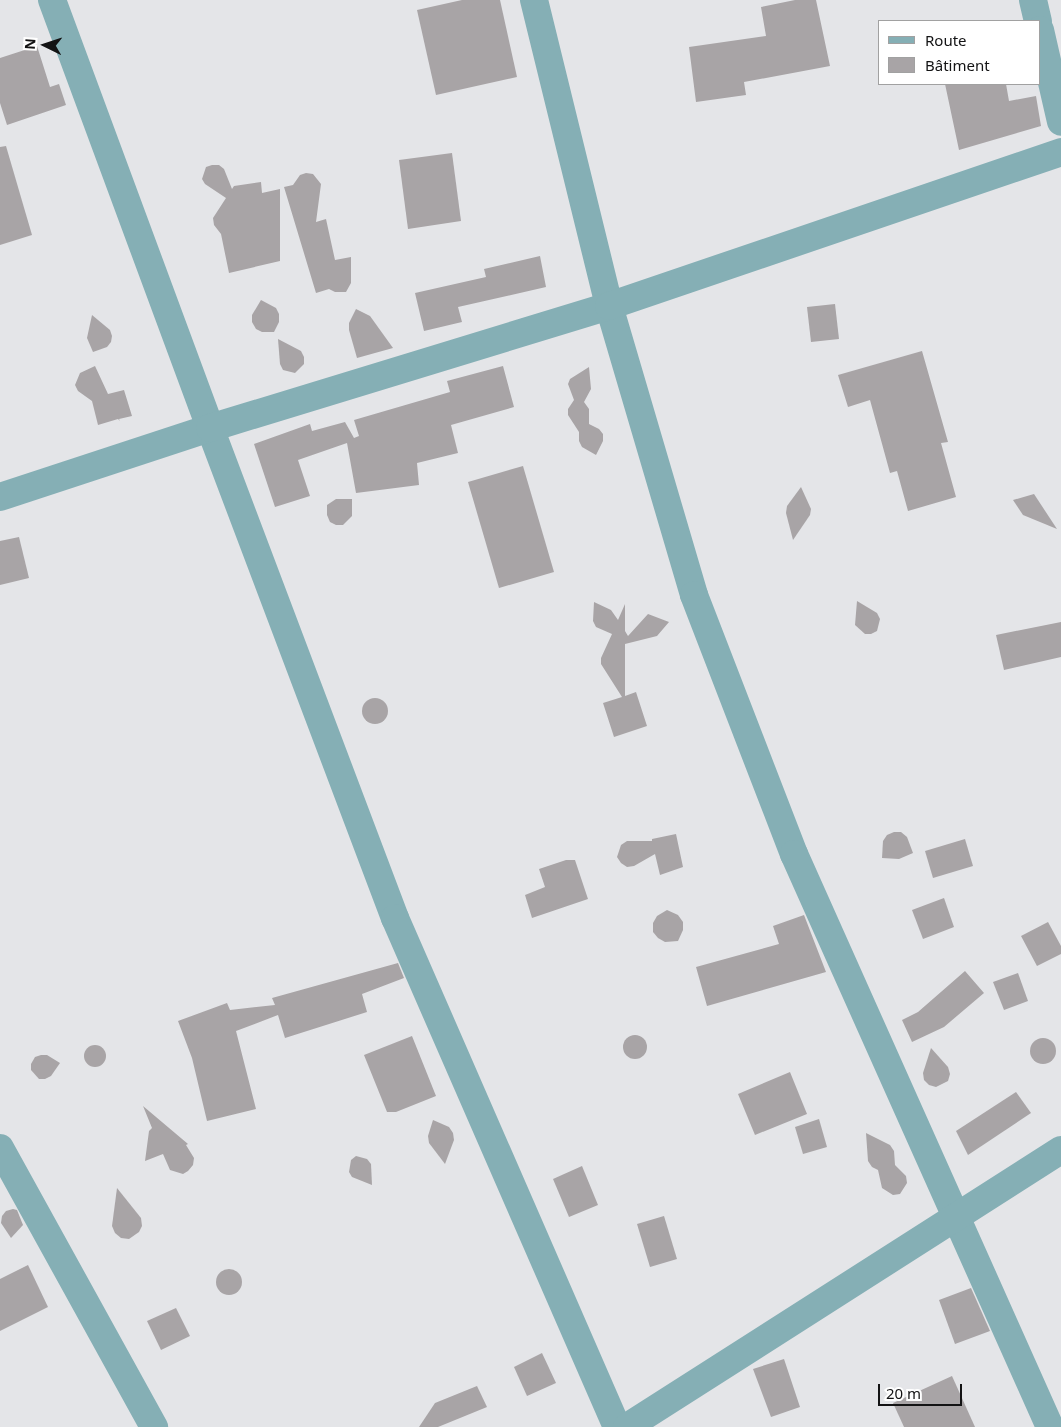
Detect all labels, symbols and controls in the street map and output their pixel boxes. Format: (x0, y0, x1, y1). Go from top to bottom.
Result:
north arrow (20, 20, 70, 70)
legend (878, 20, 1041, 85)
text: Route (925, 30, 967, 50)
text: N (20, 38, 39, 50)
text: Bâtiment (925, 55, 990, 75)
scale bar (881, 1374, 965, 1406)
text: 20 m (886, 1383, 921, 1403)

